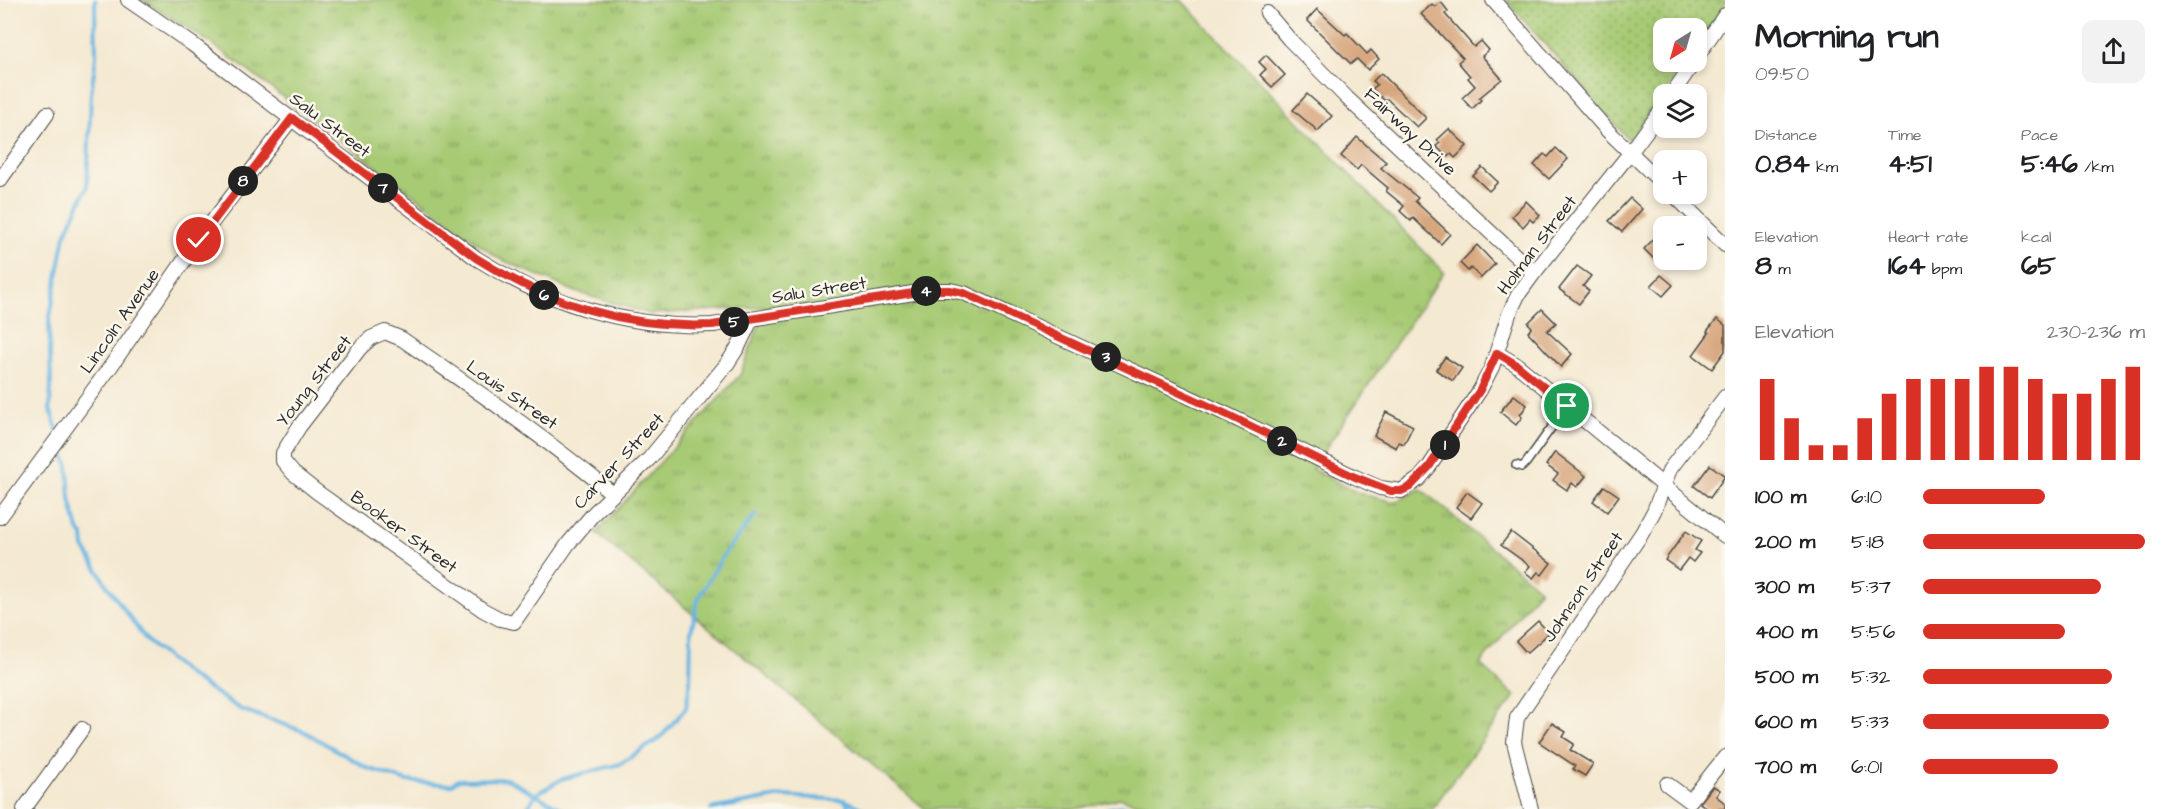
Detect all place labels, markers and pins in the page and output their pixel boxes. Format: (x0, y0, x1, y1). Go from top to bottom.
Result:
pin: 8 (228, 166, 258, 196)
pin: 7 (368, 173, 398, 203)
pin (173, 214, 224, 265)
pin: 4 (911, 276, 941, 306)
pin: 6 (529, 280, 559, 310)
pin: 5 (719, 307, 749, 337)
pin: 3 (1091, 342, 1121, 372)
pin (1541, 380, 1592, 431)
pin: 2 (1267, 426, 1297, 456)
pin: 1 (1430, 430, 1460, 460)

